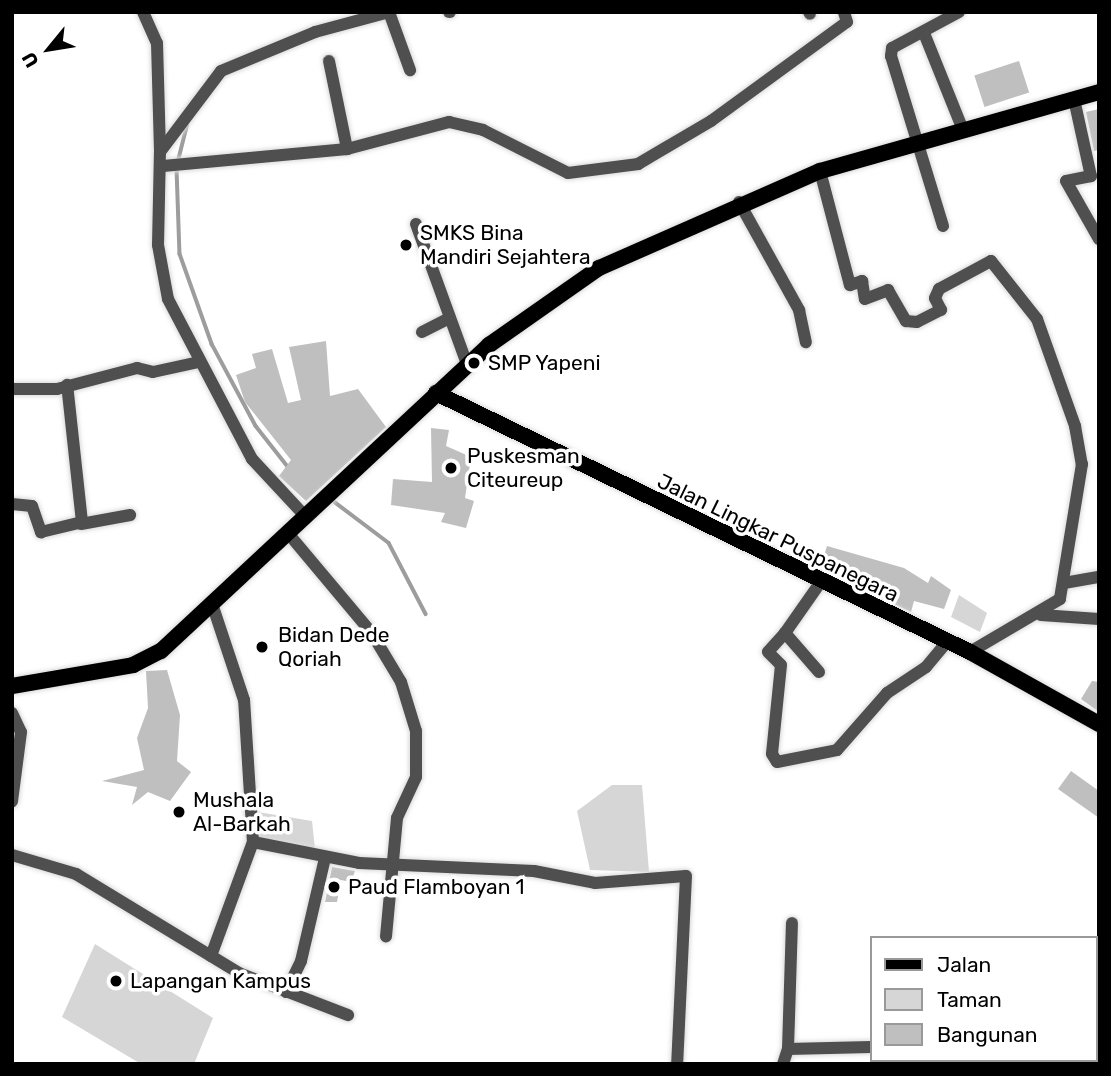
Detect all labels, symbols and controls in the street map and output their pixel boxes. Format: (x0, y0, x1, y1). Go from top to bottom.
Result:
north arrow (14, 14, 84, 84)
text: U (17, 48, 44, 71)
place label: SMKS Bina Mandiri Sejahtera (420, 220, 591, 270)
marker: SMKS Bina Mandiri Sejahtera (398, 237, 414, 253)
place label: SMP Yapeni (488, 350, 602, 376)
marker: SMP Yapeni (466, 355, 482, 371)
place label: Puskesman Citeureup (467, 443, 580, 493)
marker: Puskesman Citeureup (441, 458, 461, 478)
street label: Jalan Lingkar Puspanegara (653, 468, 903, 608)
place label: Bidan Dede Qoriah (278, 622, 390, 672)
marker: Bidan Dede Qoriah (252, 637, 272, 657)
place label: Mushala Al-Barkah (193, 787, 291, 837)
marker: Mushala Al-Barkah (171, 804, 187, 820)
place label: Paud Flamboyan 1 (348, 874, 525, 900)
marker: Paud Flamboyan 1 (326, 879, 342, 895)
legend (870, 936, 1097, 1062)
text: Jalan (937, 952, 991, 977)
place label: Lapangan Kampus (130, 968, 311, 994)
marker: Lapangan Kampus (108, 973, 124, 989)
text: Taman (937, 987, 1002, 1012)
text: Bangunan (937, 1022, 1038, 1047)

